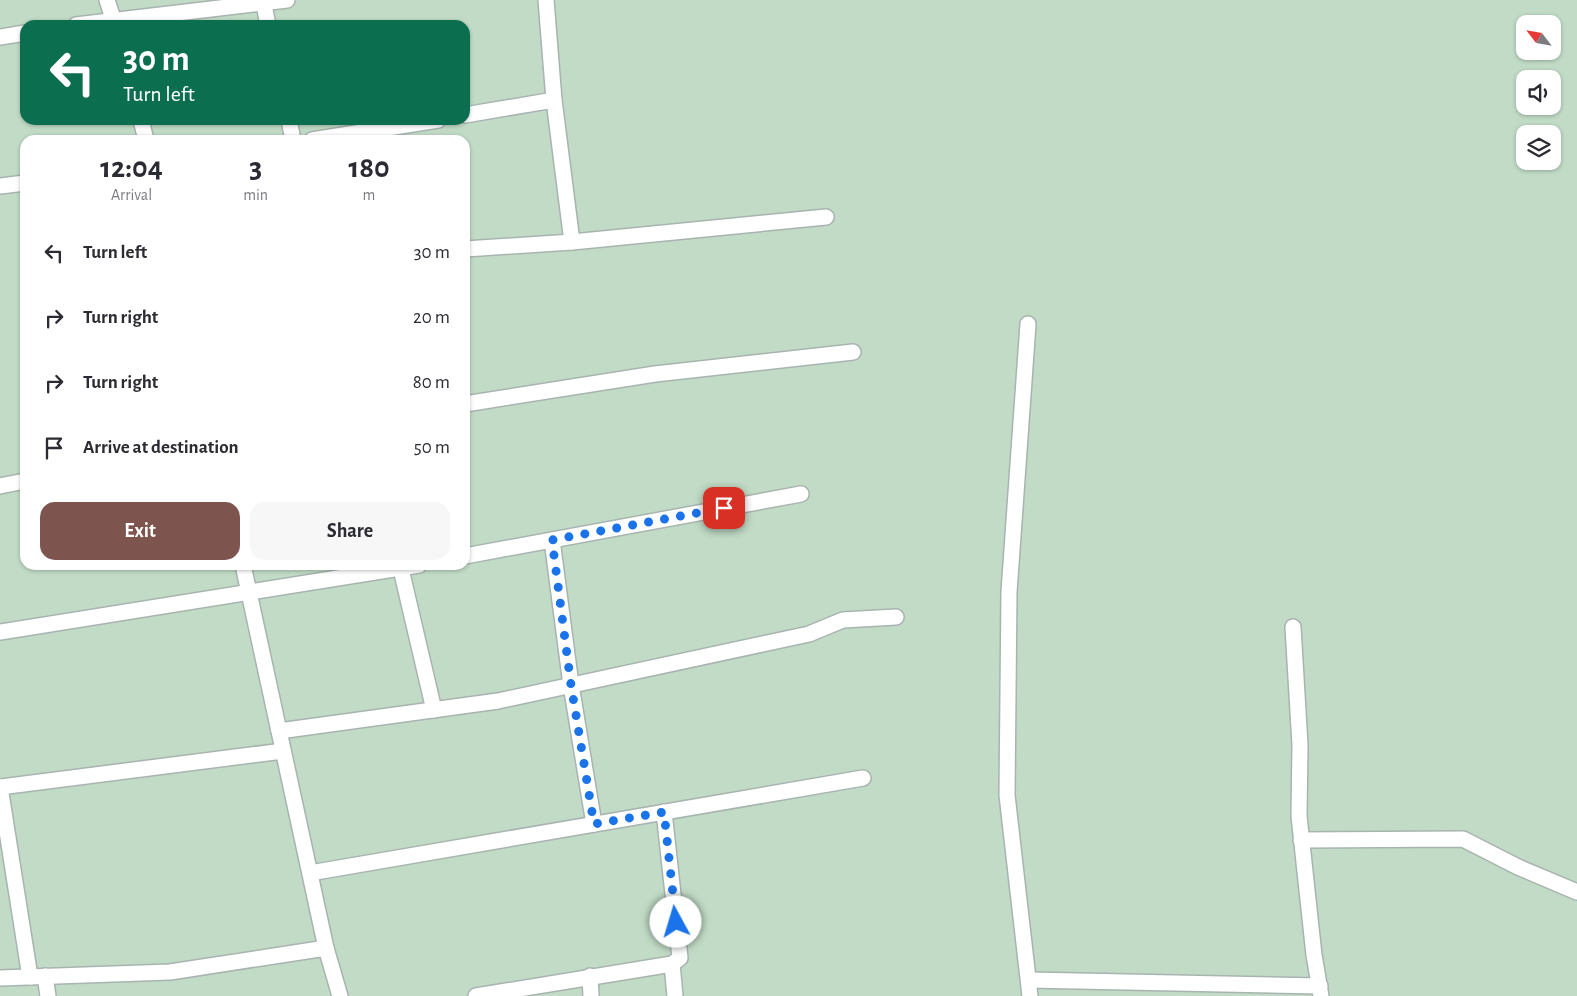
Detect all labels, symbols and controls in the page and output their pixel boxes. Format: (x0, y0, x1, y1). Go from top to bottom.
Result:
north arrow (1516, 15, 1561, 60)
map controls (1516, 15, 1561, 170)
icon: left (40, 40, 105, 105)
text: 30 m (123, 42, 190, 77)
button: sound (1516, 70, 1561, 115)
text: Turn left (123, 83, 195, 105)
button: layers (1516, 125, 1561, 170)
text: 12:04 (100, 153, 163, 183)
text: 3 (249, 153, 262, 183)
text: 180 (348, 153, 390, 183)
text: Arrival (111, 187, 152, 203)
text: min (243, 187, 268, 203)
text: m (363, 187, 375, 203)
icon: left (40, 239, 68, 267)
text: Turn left (83, 243, 147, 262)
text: 30 m (414, 243, 450, 262)
icon: right (40, 304, 68, 332)
text: Turn right (83, 308, 158, 327)
text: 20 m (413, 308, 450, 327)
icon: right (40, 369, 68, 397)
text: Turn right (83, 373, 158, 392)
text: 80 m (413, 373, 450, 392)
icon: arrive (40, 434, 68, 462)
text: Arrive at destination (83, 438, 239, 457)
text: 50 m (414, 438, 450, 457)
pin (703, 487, 745, 529)
icon: arrive (710, 494, 738, 522)
button: Exit (40, 502, 240, 560)
button: Share (250, 502, 450, 560)
position arrow (649, 895, 701, 947)

